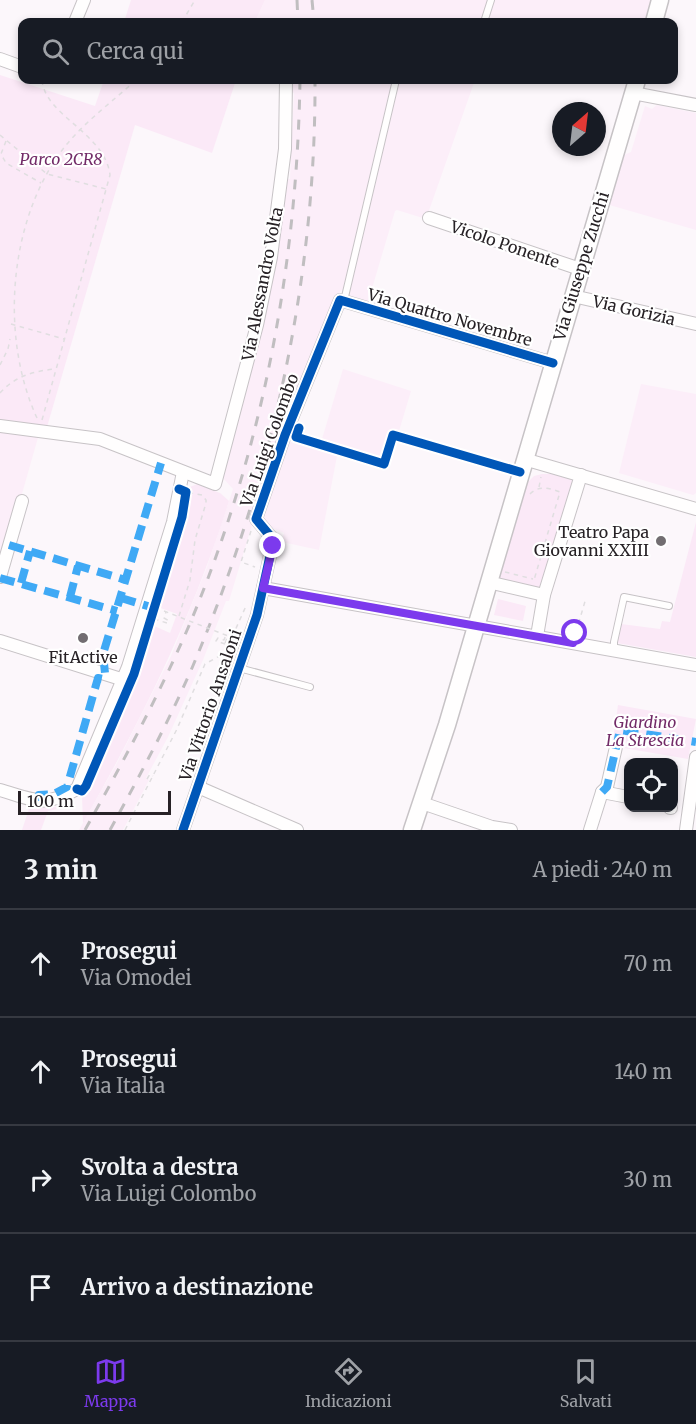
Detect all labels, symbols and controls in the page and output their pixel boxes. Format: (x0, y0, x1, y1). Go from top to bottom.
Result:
search box (18, 18, 678, 84)
icon: search (39, 35, 72, 68)
text: Cerca qui (87, 37, 184, 65)
north arrow (552, 102, 606, 156)
park label: Parco 2CR8 (20, 149, 102, 169)
street label: Via Giuseppe Zucchi (549, 189, 613, 344)
street label: Via Alessandro Volta (237, 205, 287, 364)
street label: Vicolo Ponente (447, 216, 562, 272)
street label: Via Quattro Novembre (364, 284, 535, 350)
street label: Via Gorizia (590, 291, 678, 329)
street label: Via Luigi Colombo (235, 371, 302, 510)
place label: Teatro Papa Giovanni XXIII (534, 522, 649, 560)
route end (259, 532, 285, 558)
marker: Teatro Papa Giovanni XXIII (654, 534, 668, 548)
route start (561, 619, 587, 645)
street label: Via Vittorio Ansaloni (174, 626, 245, 785)
marker: FitActive (76, 631, 90, 645)
place label: FitActive (48, 647, 118, 667)
park label: Giardino La Strescia (606, 712, 684, 750)
map controls (624, 758, 678, 812)
button: locate (624, 758, 678, 812)
scale bar (18, 788, 171, 816)
text: 100 m (27, 791, 74, 811)
text: 3 min (24, 853, 98, 886)
text: A piedi · 240 m (533, 857, 672, 882)
text: Prosegui (81, 937, 177, 965)
icon: ahead (24, 947, 57, 980)
text: 70 m (624, 951, 672, 976)
text: Via Omodei (81, 965, 192, 990)
text: Prosegui (81, 1045, 177, 1073)
icon: ahead (24, 1055, 57, 1088)
text: 140 m (615, 1059, 672, 1084)
text: Via Italia (81, 1073, 165, 1098)
text: Svolta a destra (81, 1153, 238, 1181)
icon: right (24, 1163, 57, 1196)
text: 30 m (623, 1167, 672, 1192)
text: Via Luigi Colombo (81, 1181, 256, 1206)
icon: arrive (24, 1271, 57, 1304)
text: Arrivo a destinazione (81, 1273, 313, 1301)
tab: Mappa (84, 1355, 137, 1411)
tab: Indicazioni (305, 1355, 392, 1411)
tab: Salvati (560, 1355, 612, 1411)

